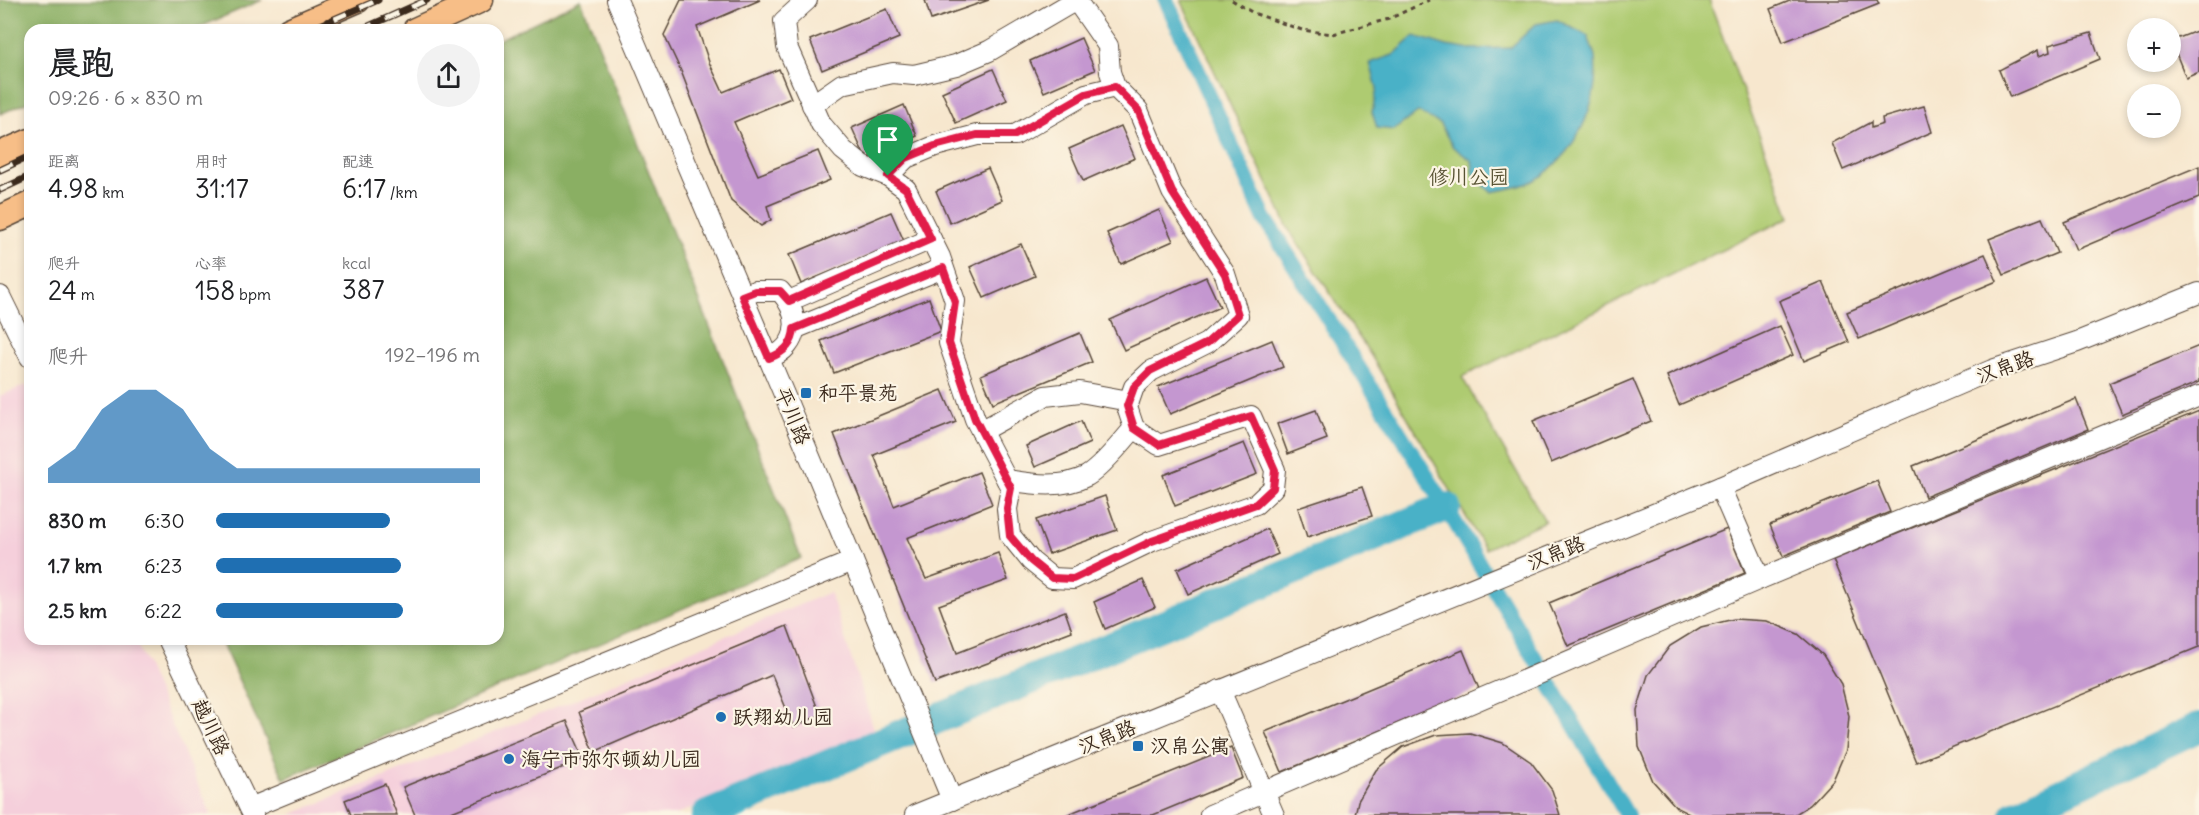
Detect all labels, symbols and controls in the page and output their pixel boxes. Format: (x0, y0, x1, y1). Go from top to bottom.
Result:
map controls (2127, 18, 2181, 138)
button: + (2127, 18, 2181, 72)
text: 晨跑 (48, 41, 114, 83)
button: share (417, 44, 480, 107)
button: − (2127, 84, 2181, 138)
text: 09:26 · 6 × 830 m (48, 85, 203, 110)
pin (862, 114, 913, 176)
icon: arrive (871, 123, 904, 156)
text: 距离 (48, 151, 80, 171)
text: 用时 (195, 151, 227, 171)
text: 配速 (342, 151, 374, 171)
park label: 修川公园 (1429, 164, 1509, 189)
text: 4.98 (48, 172, 98, 205)
text: 31:17 (195, 172, 249, 205)
text: 6:17 (342, 172, 386, 205)
text: km (98, 182, 124, 202)
text: /km (386, 182, 418, 202)
text: 爬升 (48, 253, 80, 273)
text: 心率 (195, 253, 227, 273)
text: kcal (342, 253, 371, 273)
text: 387 (342, 273, 384, 306)
text: 24 (48, 274, 77, 307)
text: 158 (195, 274, 235, 307)
text: m (77, 284, 95, 304)
text: bpm (235, 284, 271, 304)
text: 192–196 m (385, 342, 480, 367)
text: 爬升 (48, 343, 88, 368)
street label: 汉帛路 (1972, 344, 2038, 389)
place label: 和平景苑 (818, 380, 898, 405)
street label: 平川路 (770, 383, 817, 449)
marker: 和平景苑 (799, 386, 813, 400)
text: 830 m (48, 508, 106, 533)
text: 6:30 (144, 508, 185, 533)
street label: 汉帛路 (1523, 529, 1589, 575)
text: 1.7 km (48, 553, 102, 578)
text: 6:23 (144, 553, 182, 578)
text: 2.5 km (48, 598, 107, 623)
text: 6:22 (144, 598, 182, 623)
street label: 越川路 (187, 694, 236, 760)
place label: 跃翔幼儿园 (733, 704, 833, 729)
marker: 跃翔幼儿园 (714, 710, 728, 724)
street label: 汉帛路 (1074, 713, 1140, 759)
place label: 汉帛公寓 (1150, 733, 1230, 758)
marker: 汉帛公寓 (1131, 739, 1145, 753)
place label: 海宁市弥尔顿幼儿园 (521, 746, 701, 771)
marker: 海宁市弥尔顿幼儿园 (502, 752, 516, 766)

